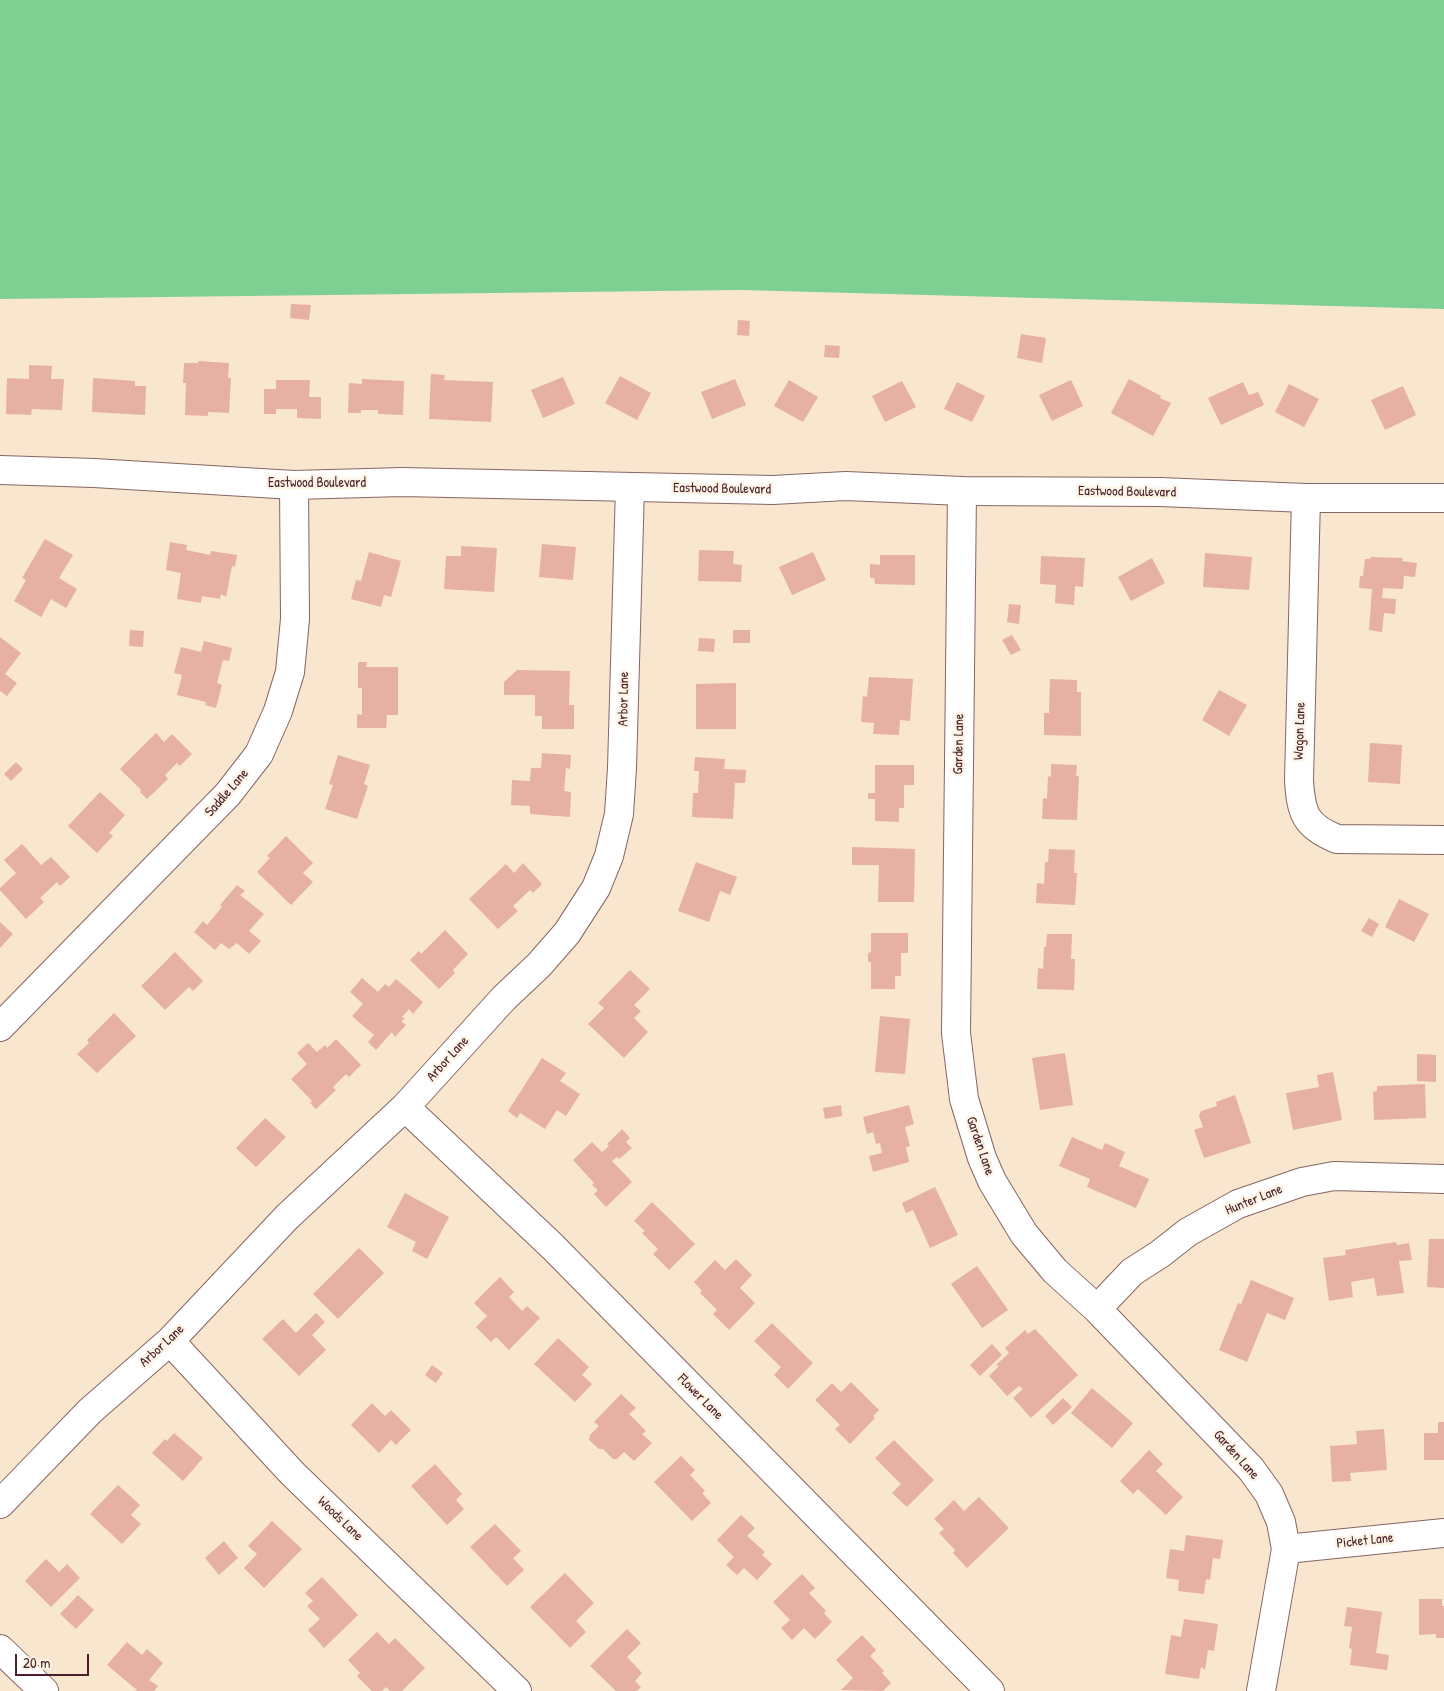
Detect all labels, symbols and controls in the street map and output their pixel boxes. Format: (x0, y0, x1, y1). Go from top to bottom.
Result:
street label: Eastwood Boulevard (268, 475, 366, 491)
street label: Eastwood Boulevard (673, 480, 771, 498)
street label: Eastwood Boulevard (1078, 483, 1176, 501)
street label: Arbor Lane (615, 671, 633, 727)
street label: Wagon Lane (1291, 702, 1309, 760)
street label: Garden Lane (950, 713, 968, 775)
street label: Saddle Lane (202, 766, 252, 820)
street label: Arbor Lane (423, 1033, 473, 1085)
street label: Garden Lane (962, 1115, 998, 1177)
street label: Hunter Lane (1223, 1181, 1285, 1219)
street label: Arbor Lane (136, 1321, 188, 1371)
street label: Flower Lane (674, 1371, 726, 1423)
street label: Garden Lane (1209, 1427, 1263, 1483)
street label: Woods Lane (314, 1493, 366, 1545)
street label: Picket Lane (1336, 1530, 1394, 1552)
scale bar (18, 1644, 91, 1676)
text: 20 m (23, 1652, 50, 1673)

